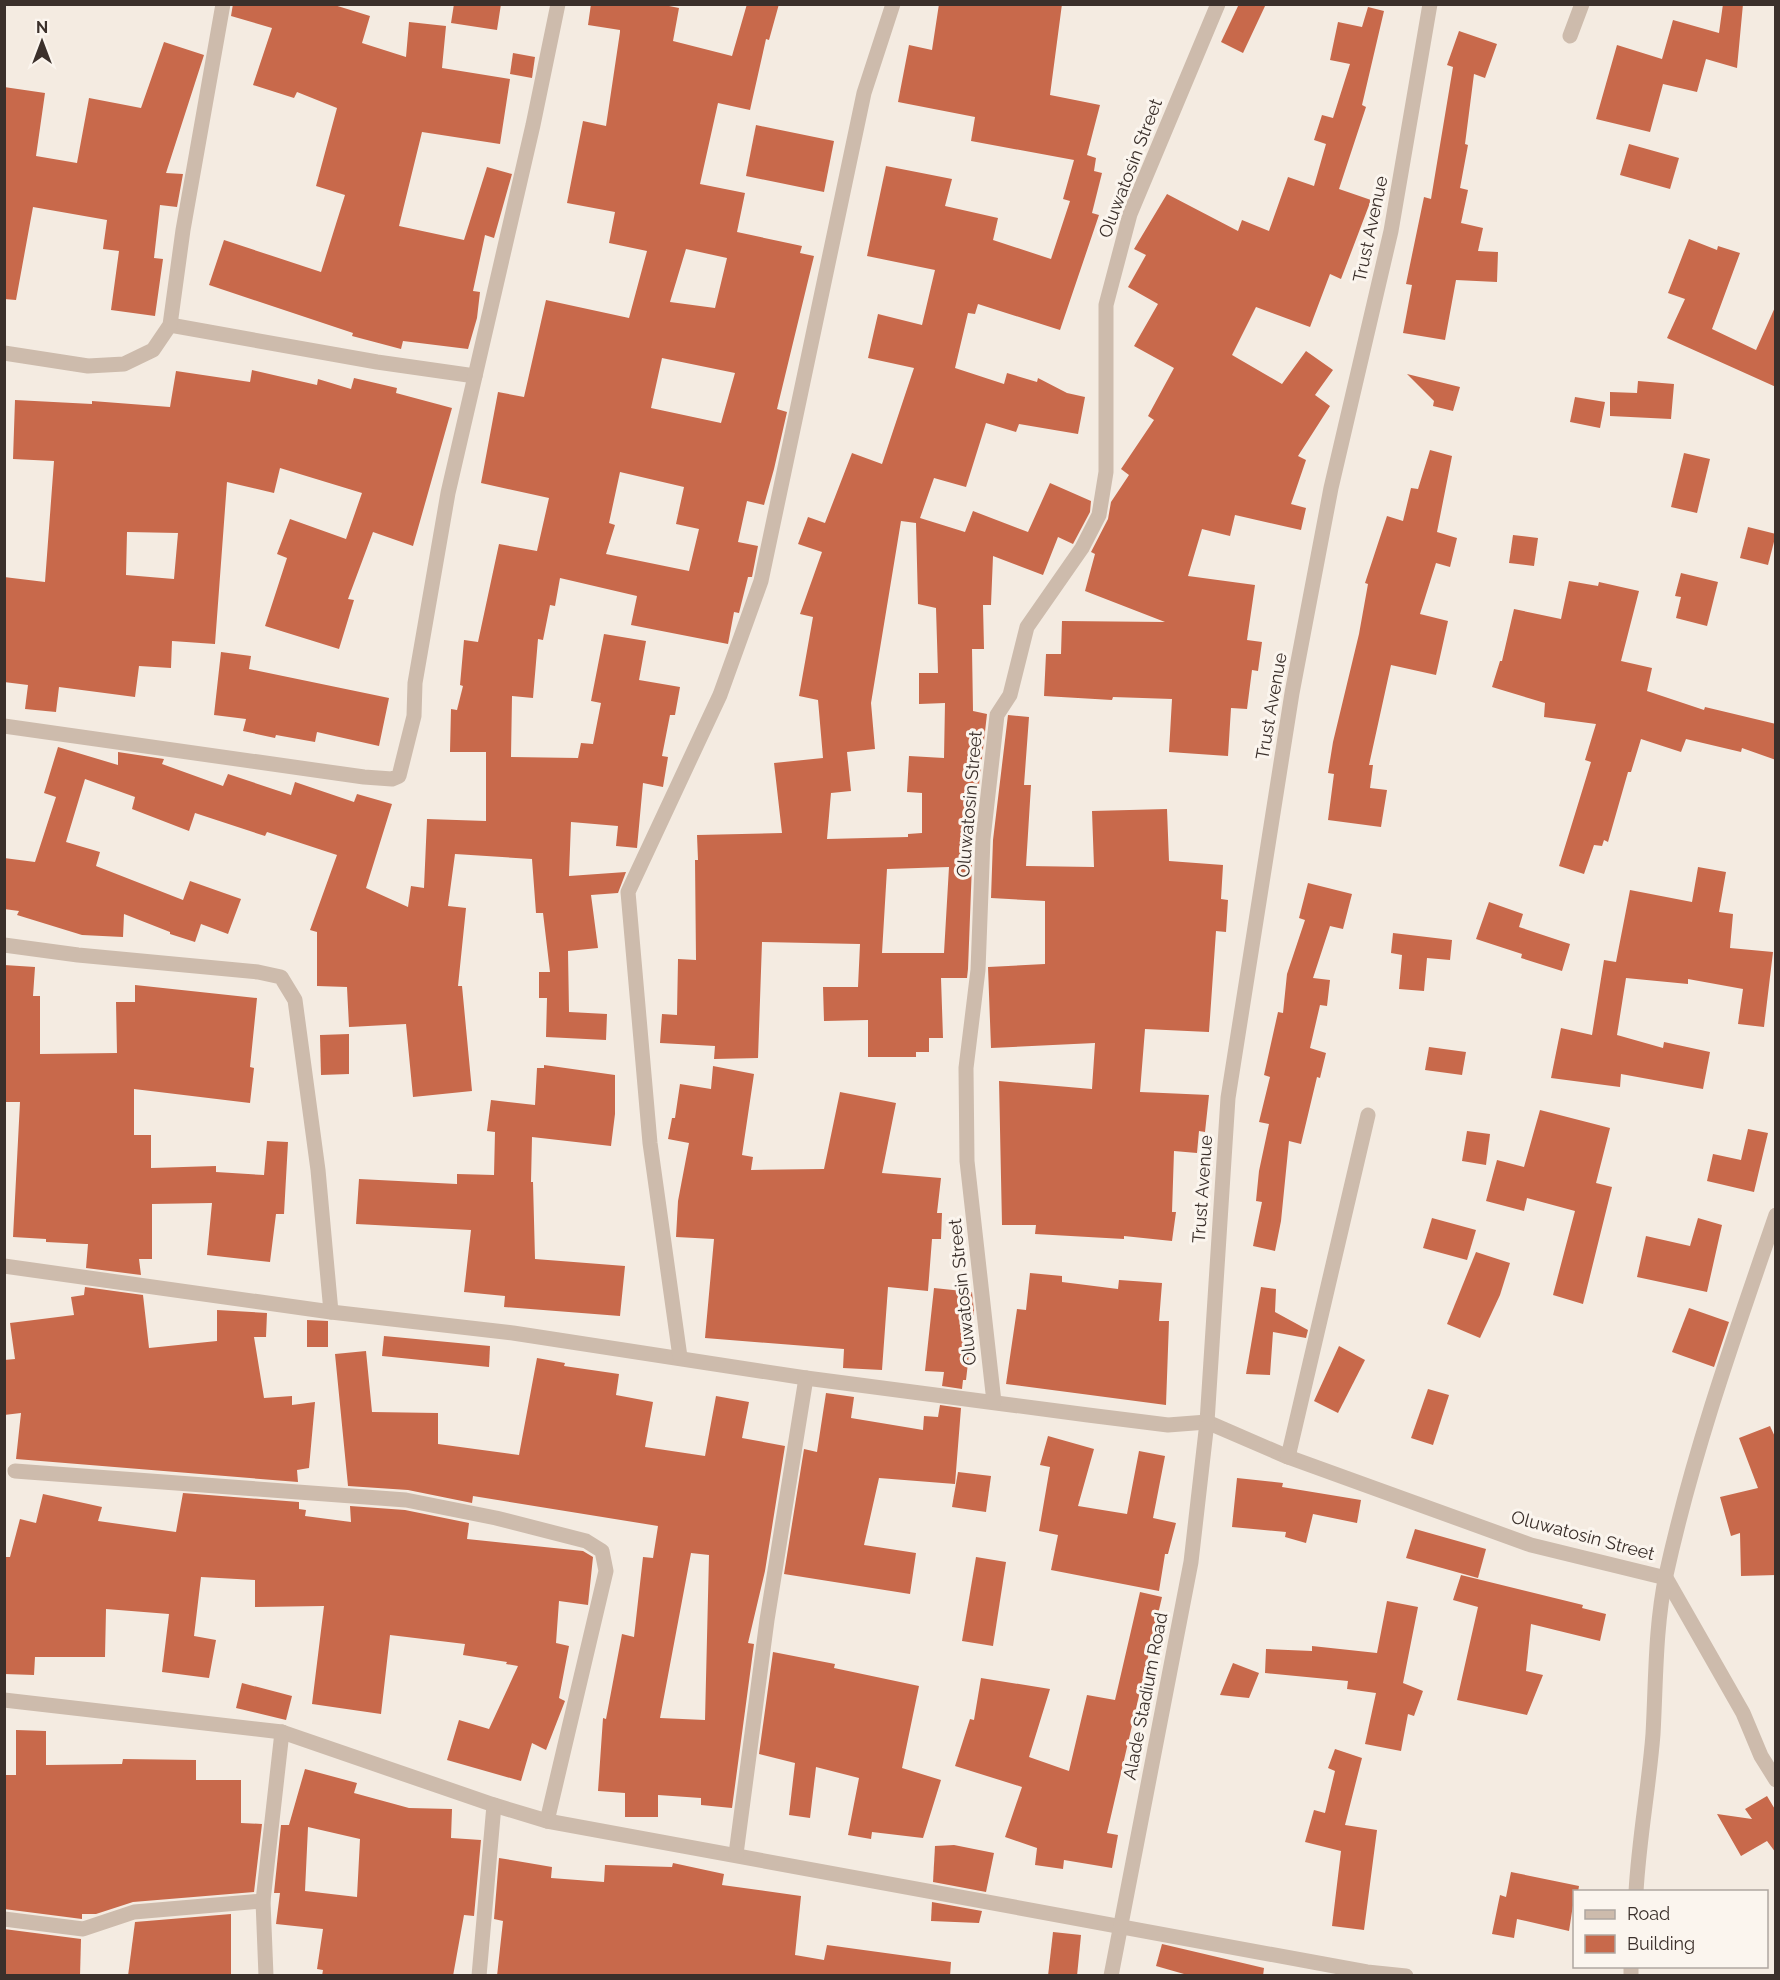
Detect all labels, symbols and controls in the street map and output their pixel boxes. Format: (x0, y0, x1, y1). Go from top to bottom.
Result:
north arrow (12, 12, 72, 72)
text: N (36, 18, 48, 37)
street label: Oluwatosin Street (1094, 95, 1166, 241)
street label: Trust Avenue (1348, 173, 1392, 284)
street label: Trust Avenue (1251, 650, 1291, 761)
street label: Oluwatosin Street (952, 730, 986, 878)
street label: Trust Avenue (1188, 1134, 1216, 1244)
street label: Oluwatosin Street (944, 1218, 980, 1366)
street label: Oluwatosin Street (1509, 1506, 1657, 1564)
street label: Alade Stadium Road (1118, 1611, 1172, 1781)
legend (1573, 1890, 1768, 1968)
text: Road (1627, 1903, 1670, 1924)
text: Building (1627, 1933, 1695, 1954)

